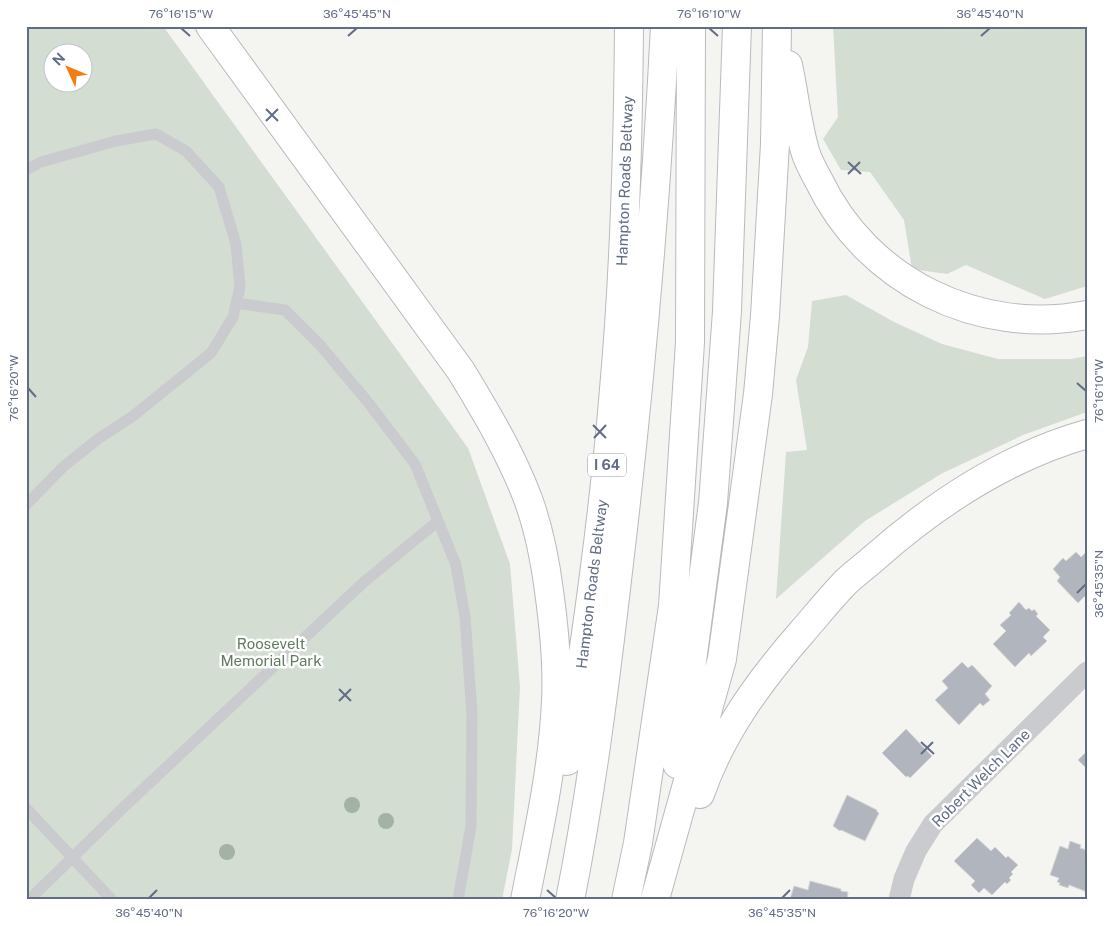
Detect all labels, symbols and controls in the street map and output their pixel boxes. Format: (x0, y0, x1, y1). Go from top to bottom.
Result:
text: 76°16'15"W (149, 7, 214, 21)
text: 36°45'45"N (323, 7, 391, 21)
text: 76°16'10"W (677, 7, 742, 21)
text: 36°45'40"N (956, 7, 1024, 21)
north arrow (42, 42, 92, 92)
text: N (49, 49, 68, 68)
street label: Hampton Roads Beltway (613, 96, 636, 266)
text: 76°16'20"W (7, 354, 21, 421)
text: 76°16'10"W (1092, 358, 1106, 423)
road number: I 64 (588, 454, 626, 476)
street label: Hampton Roads Beltway (573, 498, 610, 670)
text: 36°45'35"N (1092, 550, 1106, 618)
park label: Roosevelt Memorial Park (220, 635, 322, 669)
street label: Robert Welch Lane (928, 725, 1033, 830)
text: 36°45'40"N (115, 906, 183, 920)
text: 76°16'20"W (523, 906, 590, 920)
text: 36°45'35"N (748, 906, 816, 920)

